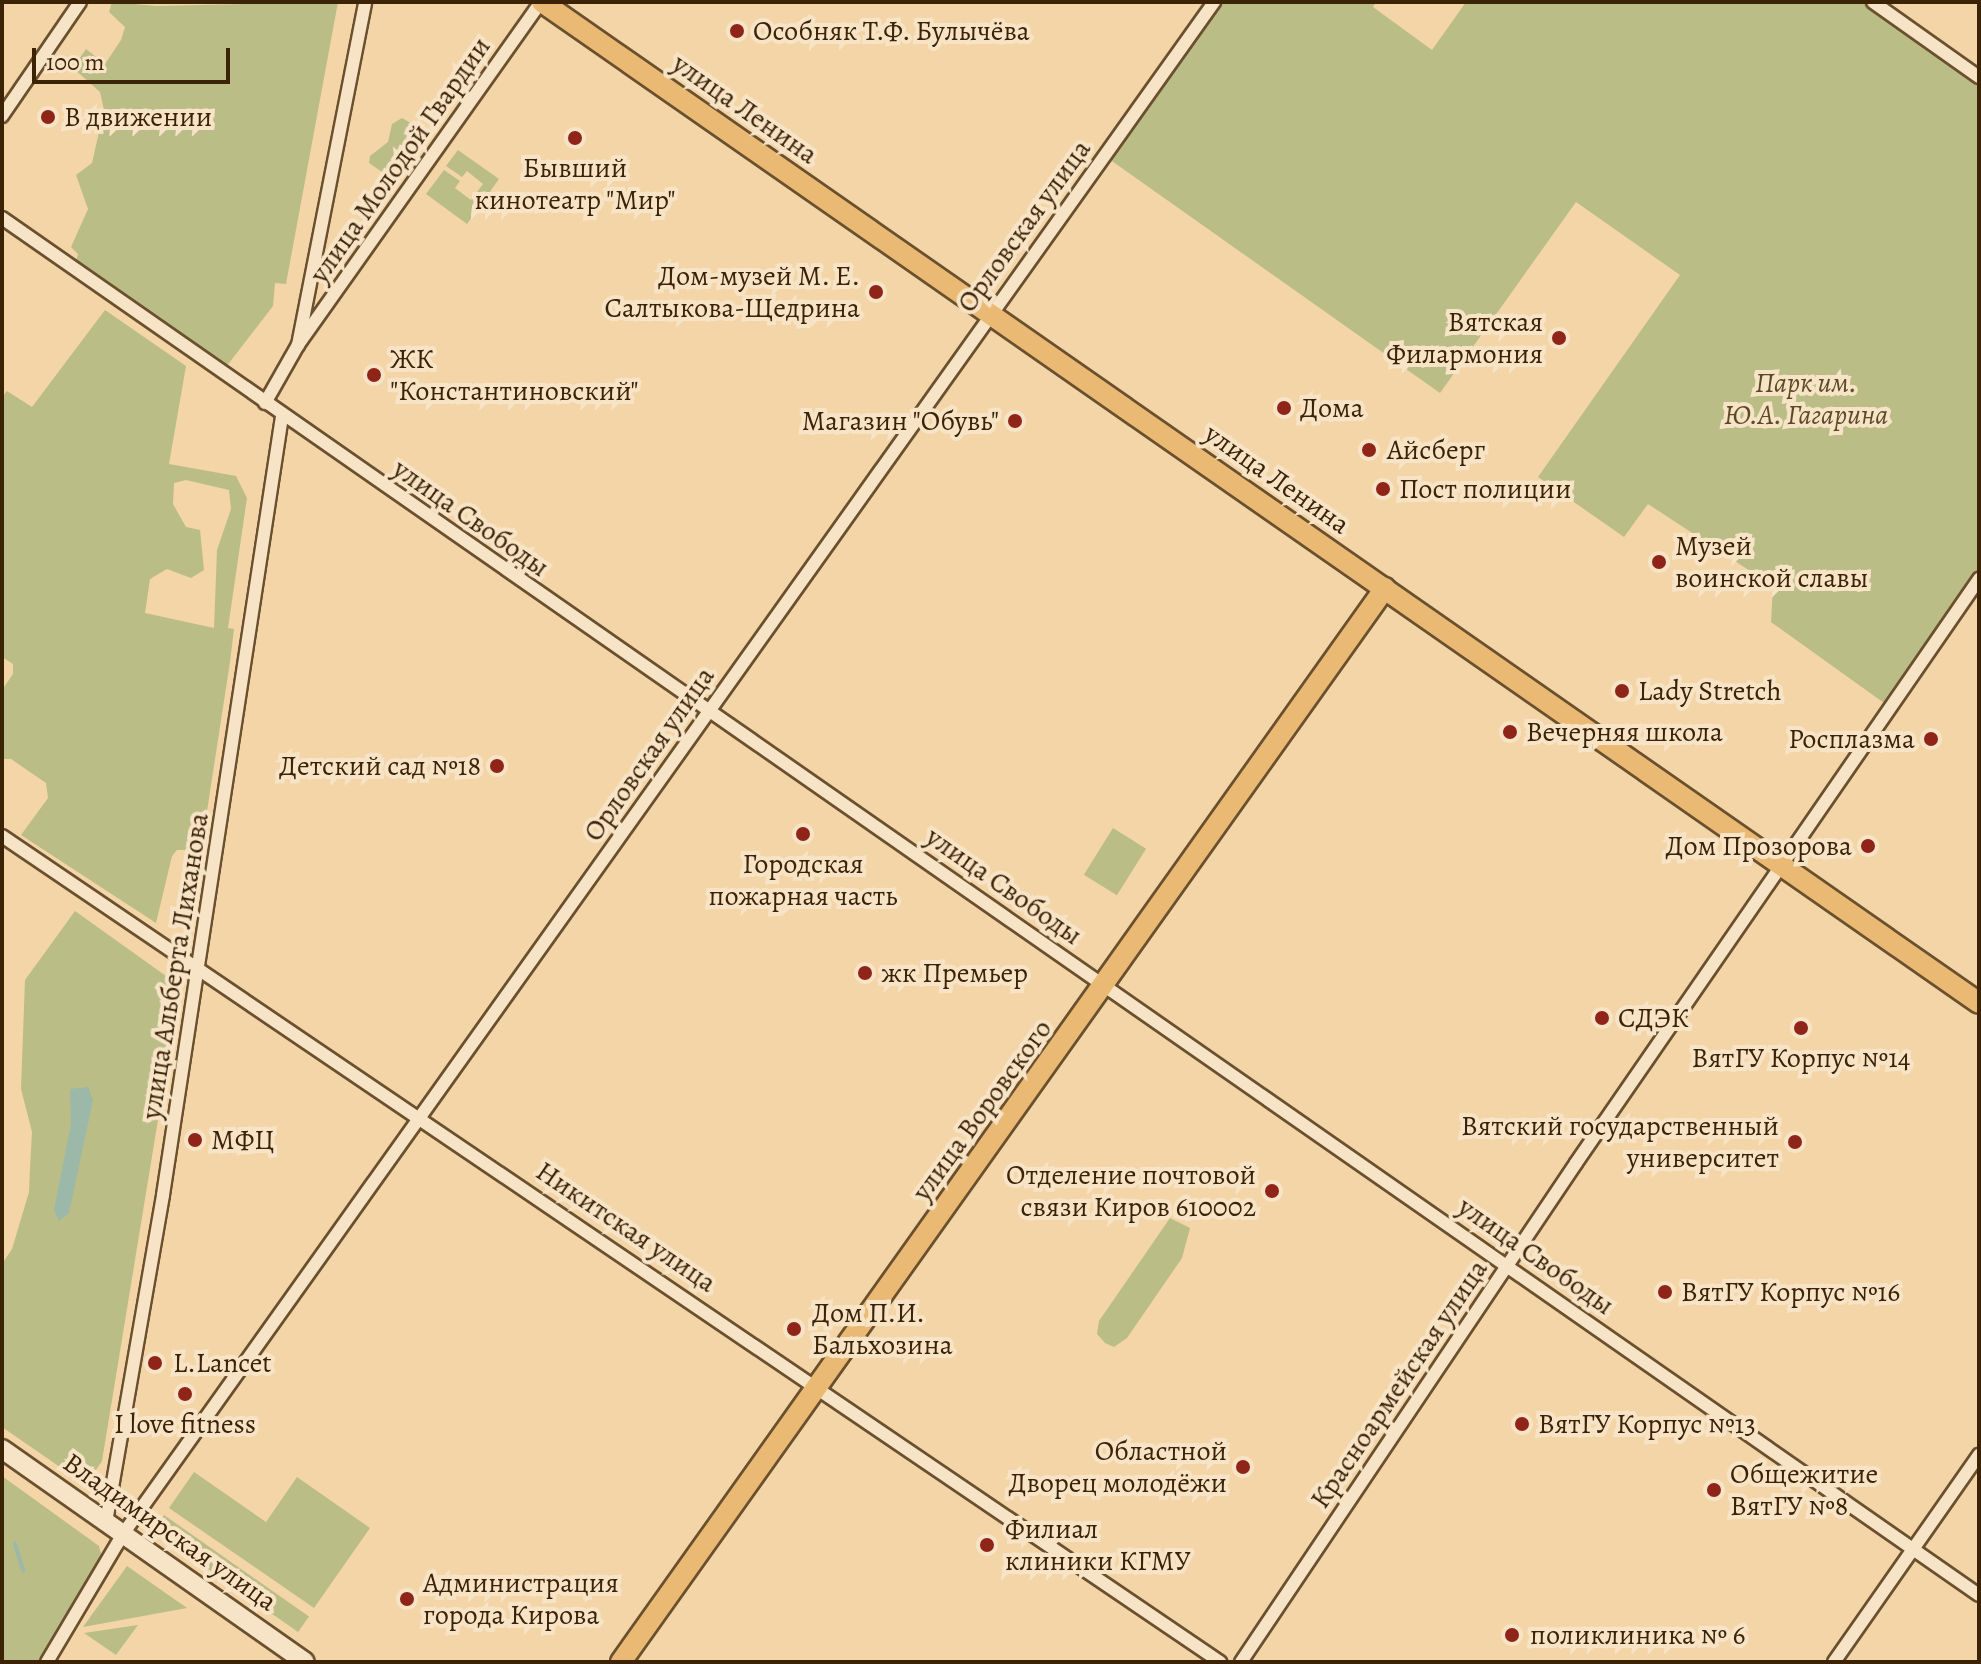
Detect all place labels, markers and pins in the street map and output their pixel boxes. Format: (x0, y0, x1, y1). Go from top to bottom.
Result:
place label: Особняк Т.Ф. Булычёва (753, 14, 1030, 48)
marker: Особняк Т.Ф. Булычёва (728, 22, 746, 40)
place label: В движении (64, 100, 212, 134)
marker: В движении (39, 108, 57, 126)
marker: Бывший кинотеатр "Мир" (566, 129, 584, 147)
place label: Бывший кинотеатр "Мир" (474, 151, 676, 217)
place label: Дом-музей М. Е. Салтыкова-Щедрина (605, 259, 860, 325)
marker: Дом-музей М. Е. Салтыкова-Щедрина (867, 283, 885, 301)
place label: Вятская Филармония (1386, 305, 1543, 371)
marker: Вятская Филармония (1550, 329, 1568, 347)
place label: ЖК "Константиновский" (390, 342, 639, 408)
marker: ЖК "Константиновский" (365, 366, 383, 384)
place label: Дома (1300, 391, 1364, 425)
marker: Дома (1275, 399, 1293, 417)
place label: Магазин "Обувь" (801, 404, 999, 438)
marker: Магазин "Обувь" (1006, 412, 1024, 430)
place label: Айсберг (1387, 433, 1485, 467)
marker: Айсберг (1358, 439, 1380, 461)
place label: Пост полиции (1399, 472, 1571, 506)
marker: Пост полиции (1374, 480, 1392, 498)
place label: Музей воинской славы (1675, 529, 1868, 595)
marker: Музей воинской славы (1650, 553, 1668, 571)
place label: Lady Stretch (1638, 674, 1781, 708)
marker: Lady Stretch (1613, 682, 1631, 700)
place label: Вечерняя школа (1526, 715, 1723, 749)
place label: Росплазма (1788, 722, 1915, 756)
marker: Вечерняя школа (1501, 723, 1519, 741)
marker: Росплазма (1922, 730, 1940, 748)
place label: Детский сад №18 (279, 749, 481, 783)
marker: Детский сад №18 (488, 757, 506, 775)
marker: Городская пожарная часть (794, 825, 812, 843)
place label: Дом Прозорова (1666, 829, 1852, 863)
marker: Дом Прозорова (1859, 837, 1877, 855)
place label: Городская пожарная часть (708, 847, 898, 913)
place label: жк Премьер (881, 956, 1028, 990)
marker: жк Премьер (856, 964, 874, 982)
place label: СДЭК (1618, 1001, 1689, 1035)
marker: СДЭК (1593, 1009, 1611, 1027)
marker: ВятГУ Корпус №14 (1792, 1019, 1810, 1037)
place label: ВятГУ Корпус №14 (1692, 1041, 1910, 1075)
place label: Вятский государственный университет (1461, 1109, 1779, 1175)
place label: МФЦ (211, 1123, 274, 1157)
marker: МФЦ (186, 1131, 204, 1149)
marker: Вятский государственный университет (1786, 1133, 1804, 1151)
place label: Отделение почтовой связи Киров 610002 (1006, 1158, 1256, 1224)
marker: Отделение почтовой связи Киров 610002 (1263, 1182, 1281, 1200)
place label: ВятГУ Корпус №16 (1681, 1275, 1900, 1309)
marker: ВятГУ Корпус №16 (1656, 1283, 1674, 1301)
place label: Дом П.И. Бальхозина (812, 1296, 953, 1362)
marker: Дом П.И. Бальхозина (783, 1318, 805, 1340)
place label: L.Lancet (173, 1346, 272, 1380)
marker: L.Lancet (144, 1352, 166, 1374)
marker: I love fitness (176, 1385, 194, 1403)
place label: I love fitness (114, 1407, 256, 1441)
place label: ВятГУ Корпус №13 (1538, 1407, 1756, 1441)
marker: ВятГУ Корпус №13 (1513, 1415, 1531, 1433)
place label: Областной Дворец молодёжи (1009, 1434, 1227, 1500)
place label: Общежитие ВятГУ №8 (1730, 1457, 1878, 1523)
marker: Областной Дворец молодёжи (1234, 1458, 1252, 1476)
marker: Общежитие ВятГУ №8 (1705, 1481, 1723, 1499)
place label: Филиал клиники КГМУ (1005, 1512, 1191, 1578)
marker: Филиал клиники КГМУ (976, 1534, 998, 1556)
place label: Администрация города Кирова (423, 1566, 619, 1632)
marker: Администрация города Кирова (398, 1590, 416, 1608)
place label: поликлиника № 6 (1530, 1618, 1746, 1652)
marker: поликлиника № 6 (1501, 1624, 1523, 1646)

